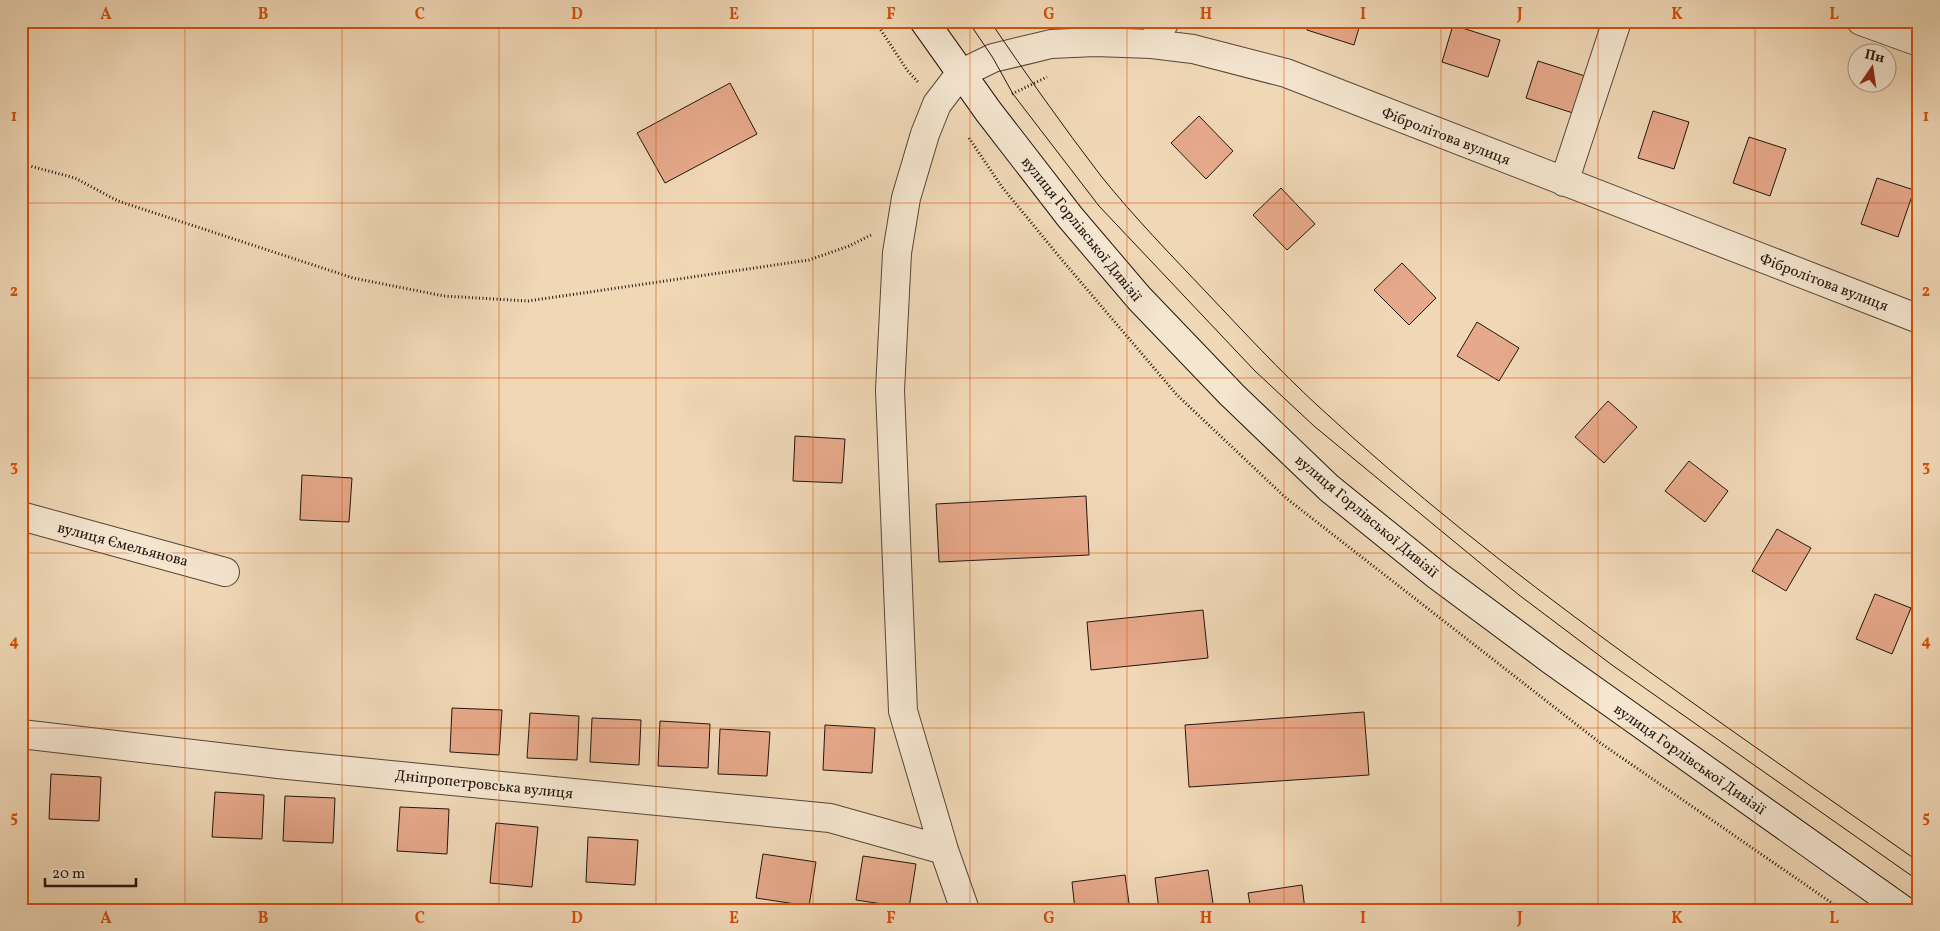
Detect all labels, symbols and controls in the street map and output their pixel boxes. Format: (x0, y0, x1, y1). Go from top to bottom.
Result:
text: A (100, 4, 112, 26)
text: B (258, 4, 269, 26)
text: C (415, 4, 425, 26)
text: D (571, 4, 583, 26)
text: E (729, 4, 739, 26)
text: F (886, 4, 896, 26)
text: G (1043, 4, 1055, 26)
text: H (1200, 4, 1212, 26)
text: I (1360, 4, 1366, 26)
text: J (1516, 4, 1523, 26)
text: K (1671, 4, 1683, 26)
text: L (1829, 4, 1839, 26)
north arrow (1848, 42, 1898, 92)
text: Пн (1863, 45, 1886, 68)
street label: Фібролітова вулиця (1378, 103, 1513, 172)
text: 1 (11, 106, 17, 128)
text: 1 (1923, 106, 1929, 128)
street label: вулиця Горлівської Дивізії (1016, 153, 1146, 307)
street label: Фібролітова вулиця (1756, 249, 1891, 318)
text: 2 (10, 281, 18, 303)
text: 2 (1922, 281, 1930, 303)
street label: вулиця Горлівської Дивізії (1290, 451, 1443, 584)
text: 3 (10, 456, 18, 478)
text: 3 (1922, 456, 1930, 478)
street label: вулиця Ємельянова (55, 518, 190, 573)
text: 4 (9, 631, 19, 653)
text: 4 (1921, 631, 1931, 653)
street label: вулиця Горлівської Дивізії (1609, 700, 1770, 821)
street label: Дніпропетровська вулиця (394, 766, 574, 805)
text: 5 (10, 807, 18, 829)
text: 5 (1922, 807, 1930, 829)
scale bar (45, 856, 136, 888)
text: 20 m (52, 864, 85, 885)
text: A (100, 908, 112, 930)
text: B (258, 908, 269, 930)
text: C (415, 908, 425, 930)
text: D (571, 908, 583, 930)
text: E (729, 908, 739, 930)
text: F (886, 908, 896, 930)
text: G (1043, 908, 1055, 930)
text: H (1200, 908, 1212, 930)
text: I (1360, 908, 1366, 930)
text: J (1516, 908, 1523, 930)
text: K (1671, 908, 1683, 930)
text: L (1829, 908, 1839, 930)

